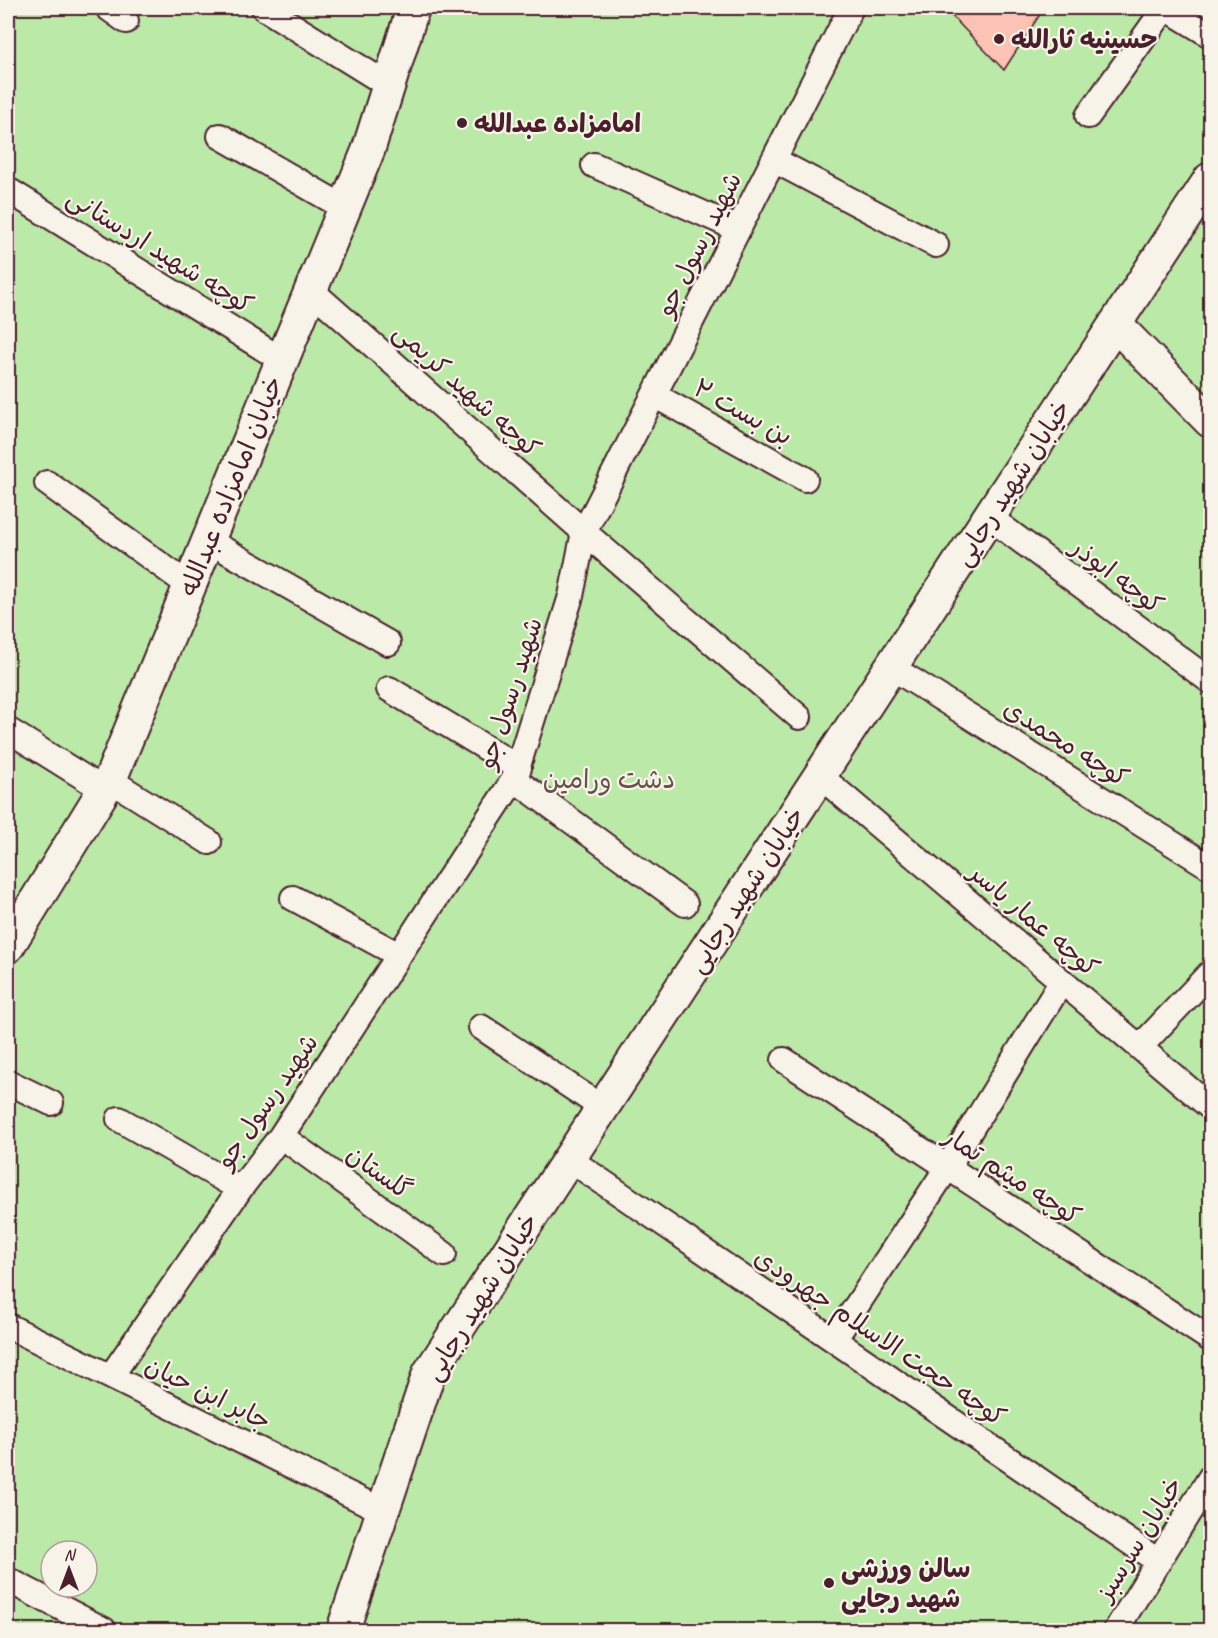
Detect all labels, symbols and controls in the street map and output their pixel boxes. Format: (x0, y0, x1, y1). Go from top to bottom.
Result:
place label: حسینیه ثارالله (1011, 23, 1158, 56)
marker: حسینیه ثارالله (992, 32, 1006, 46)
place label: امامزاده عبدالله (474, 107, 641, 140)
marker: امامزاده عبدالله (455, 116, 469, 130)
street label: شهید رسول جو (648, 166, 749, 323)
street label: کوچه شهید اردستانی (61, 180, 259, 322)
street label: کوچه شهید کریمی (386, 315, 548, 465)
street label: خیابان امامزاده عبدالله (172, 371, 290, 601)
street label: بن بست ۲ (688, 371, 798, 453)
street label: خیابان شهید رجایی (946, 394, 1078, 572)
street label: کوچه ابوذر (1063, 529, 1170, 622)
street label: شهید رسول جو (469, 613, 550, 775)
street label: کوچه محمدی (997, 691, 1135, 795)
park label: دشت ورامین (543, 763, 675, 796)
street label: خیابان شهید رجایی (680, 801, 812, 979)
street label: کوچه عمار یاسر (960, 854, 1106, 984)
street label: شهید رسول جو (207, 1027, 326, 1176)
street label: کوچه میثم تمار (934, 1119, 1087, 1235)
street label: گلستان (340, 1137, 418, 1207)
street label: خیابان شهید رجایی (416, 1207, 546, 1387)
street label: کوچه حجت الاسلام جهرودی (746, 1240, 1012, 1436)
street label: جابر ابن حیان (139, 1348, 277, 1438)
street label: خیابان سرسبز (1087, 1471, 1190, 1609)
north arrow (39, 1539, 99, 1599)
text: N (64, 1545, 77, 1565)
place label: سالن ورزشی شهید رجایی (841, 1552, 970, 1615)
marker: سالن ورزشی شهید رجایی (822, 1576, 836, 1590)

